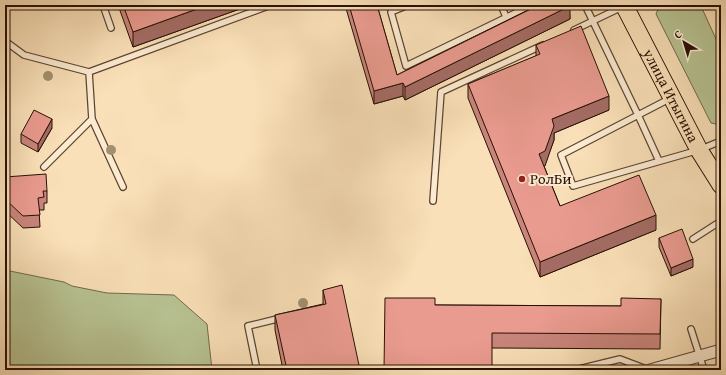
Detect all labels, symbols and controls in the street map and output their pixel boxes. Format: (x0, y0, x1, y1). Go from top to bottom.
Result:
north arrow (664, 22, 704, 62)
text: С (670, 26, 685, 42)
street label: улица Итыгина (638, 44, 705, 147)
place label: РолБи (530, 168, 571, 189)
marker: РолБи (517, 174, 527, 184)

